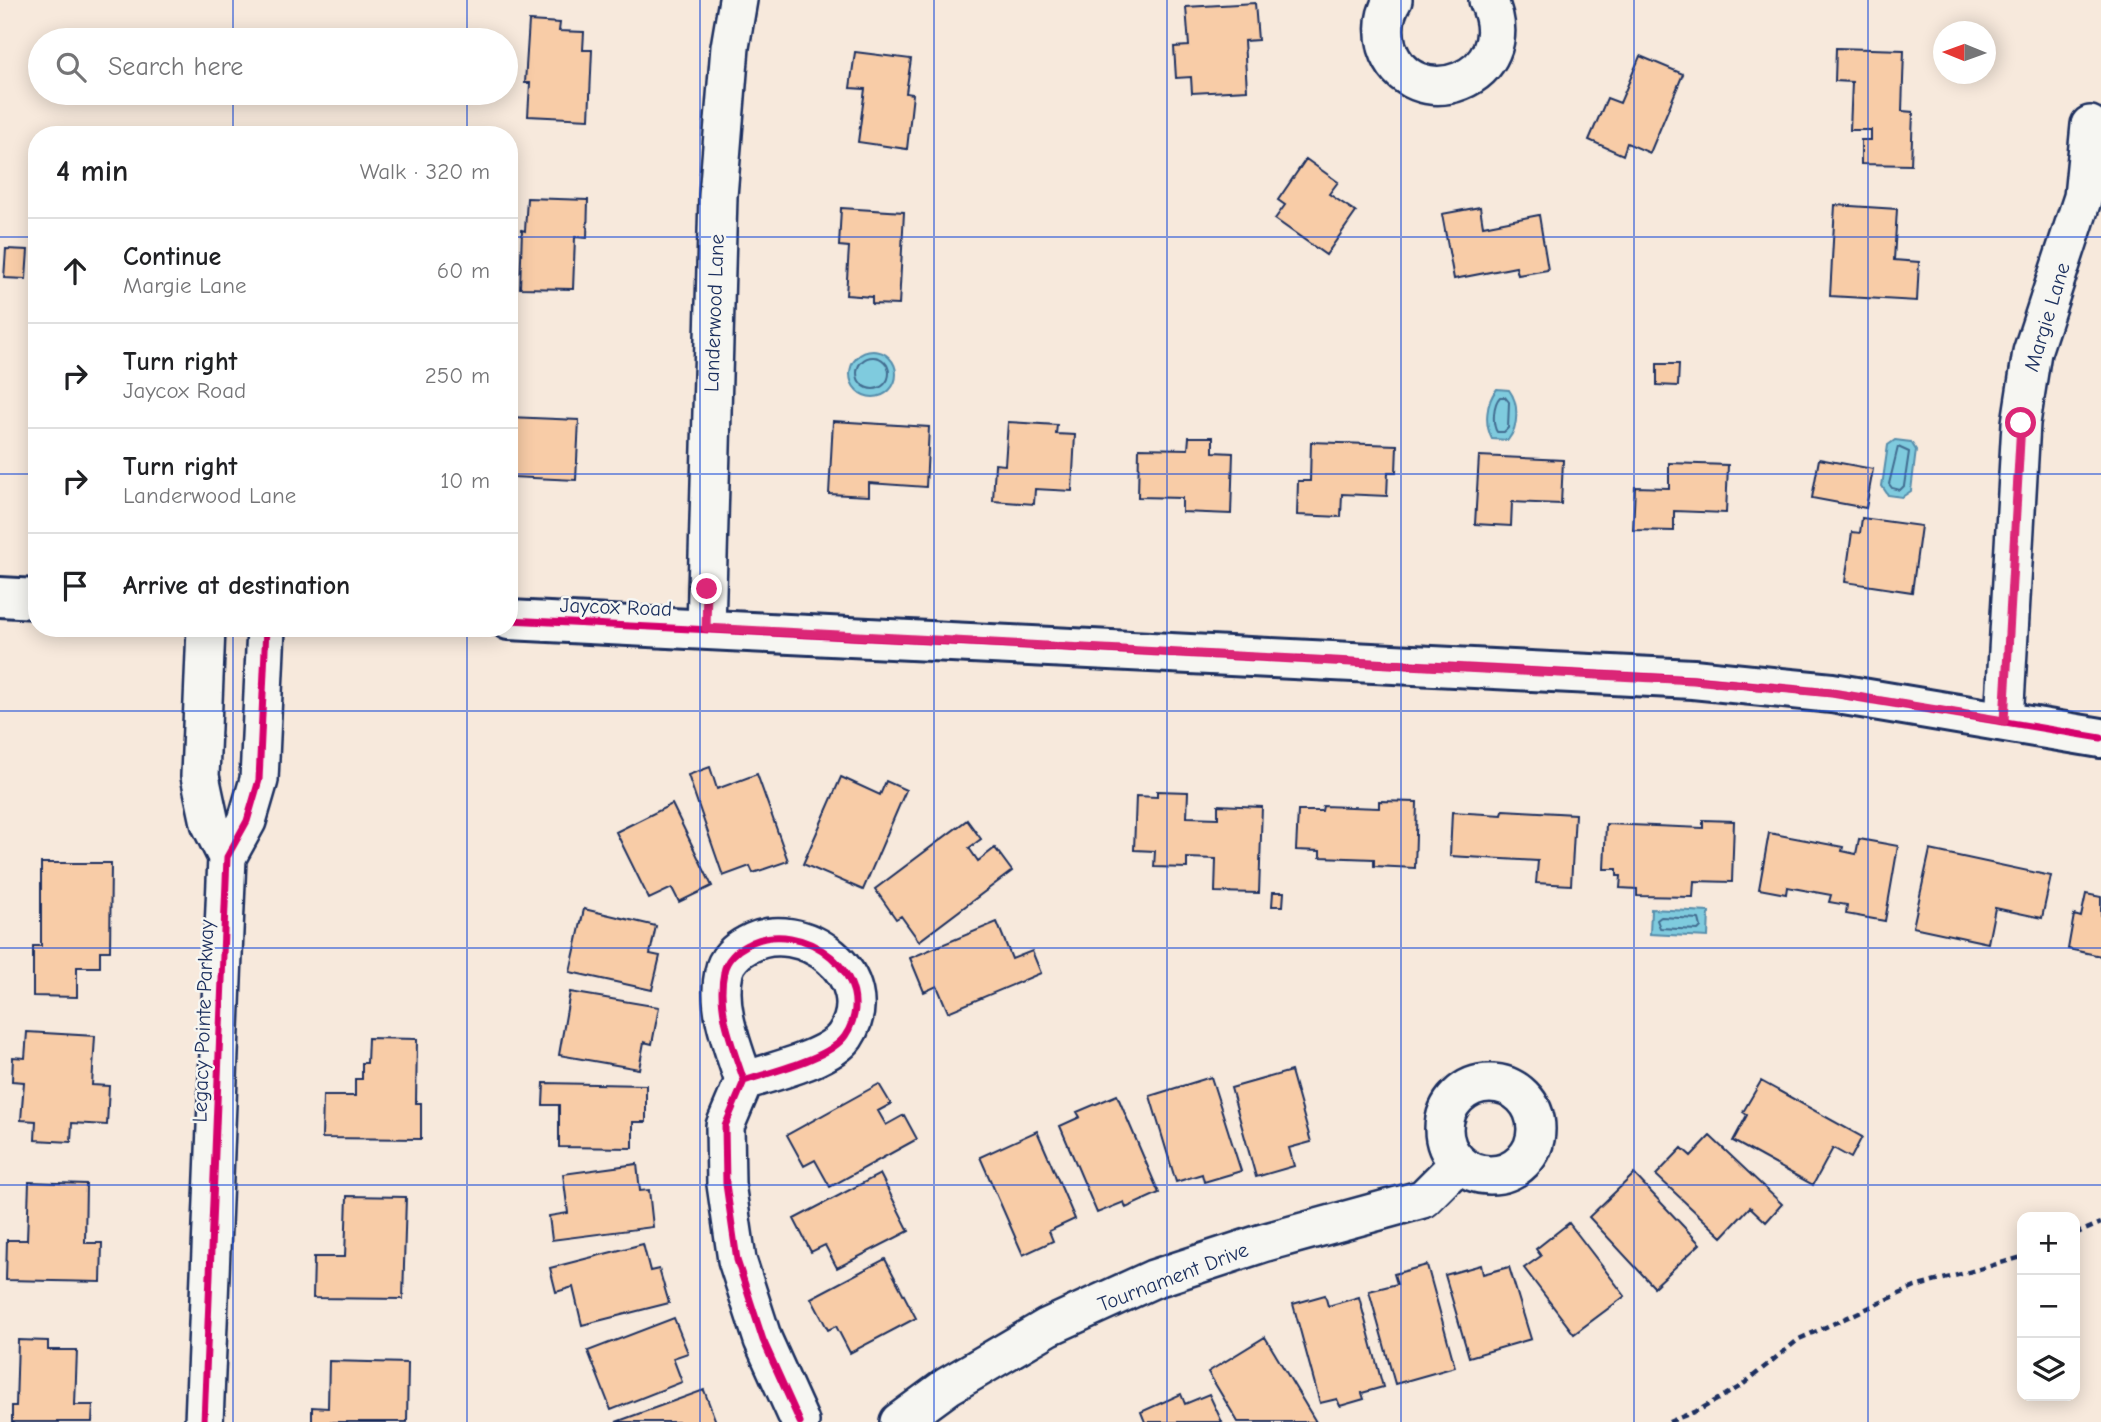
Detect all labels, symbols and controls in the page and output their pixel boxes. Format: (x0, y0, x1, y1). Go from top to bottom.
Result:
north arrow (1933, 21, 1996, 84)
search box (28, 28, 518, 105)
icon: search (52, 48, 90, 86)
text: Search here (108, 52, 243, 82)
text: 4 min (56, 154, 128, 189)
text: Walk · 320 m (360, 158, 490, 185)
street label: Landerwood Lane (699, 234, 729, 392)
text: Continue (123, 242, 221, 272)
icon: ahead (56, 252, 94, 290)
text: 60 m (437, 257, 490, 284)
street label: Margie Lane (2019, 260, 2075, 374)
text: Margie Lane (123, 272, 246, 299)
text: Turn right (123, 347, 237, 377)
icon: right (56, 357, 94, 395)
text: 250 m (425, 362, 490, 389)
text: Jaycox Road (123, 377, 246, 404)
route start (2005, 407, 2036, 438)
text: Turn right (123, 452, 237, 482)
icon: right (56, 462, 94, 500)
text: 10 m (440, 467, 490, 494)
text: Landerwood Lane (123, 482, 296, 509)
icon: arrive (56, 567, 94, 605)
text: Arrive at destination (123, 571, 350, 601)
route end (691, 573, 722, 604)
street label: Jaycox Road (559, 593, 673, 621)
street label: Legacy Pointe Parkway (187, 919, 219, 1123)
map controls (2017, 1212, 2080, 1401)
button: + (2017, 1212, 2080, 1275)
street label: Tournament Drive (1094, 1237, 1252, 1317)
button: − (2017, 1275, 2080, 1338)
button: layers (2017, 1338, 2080, 1401)

